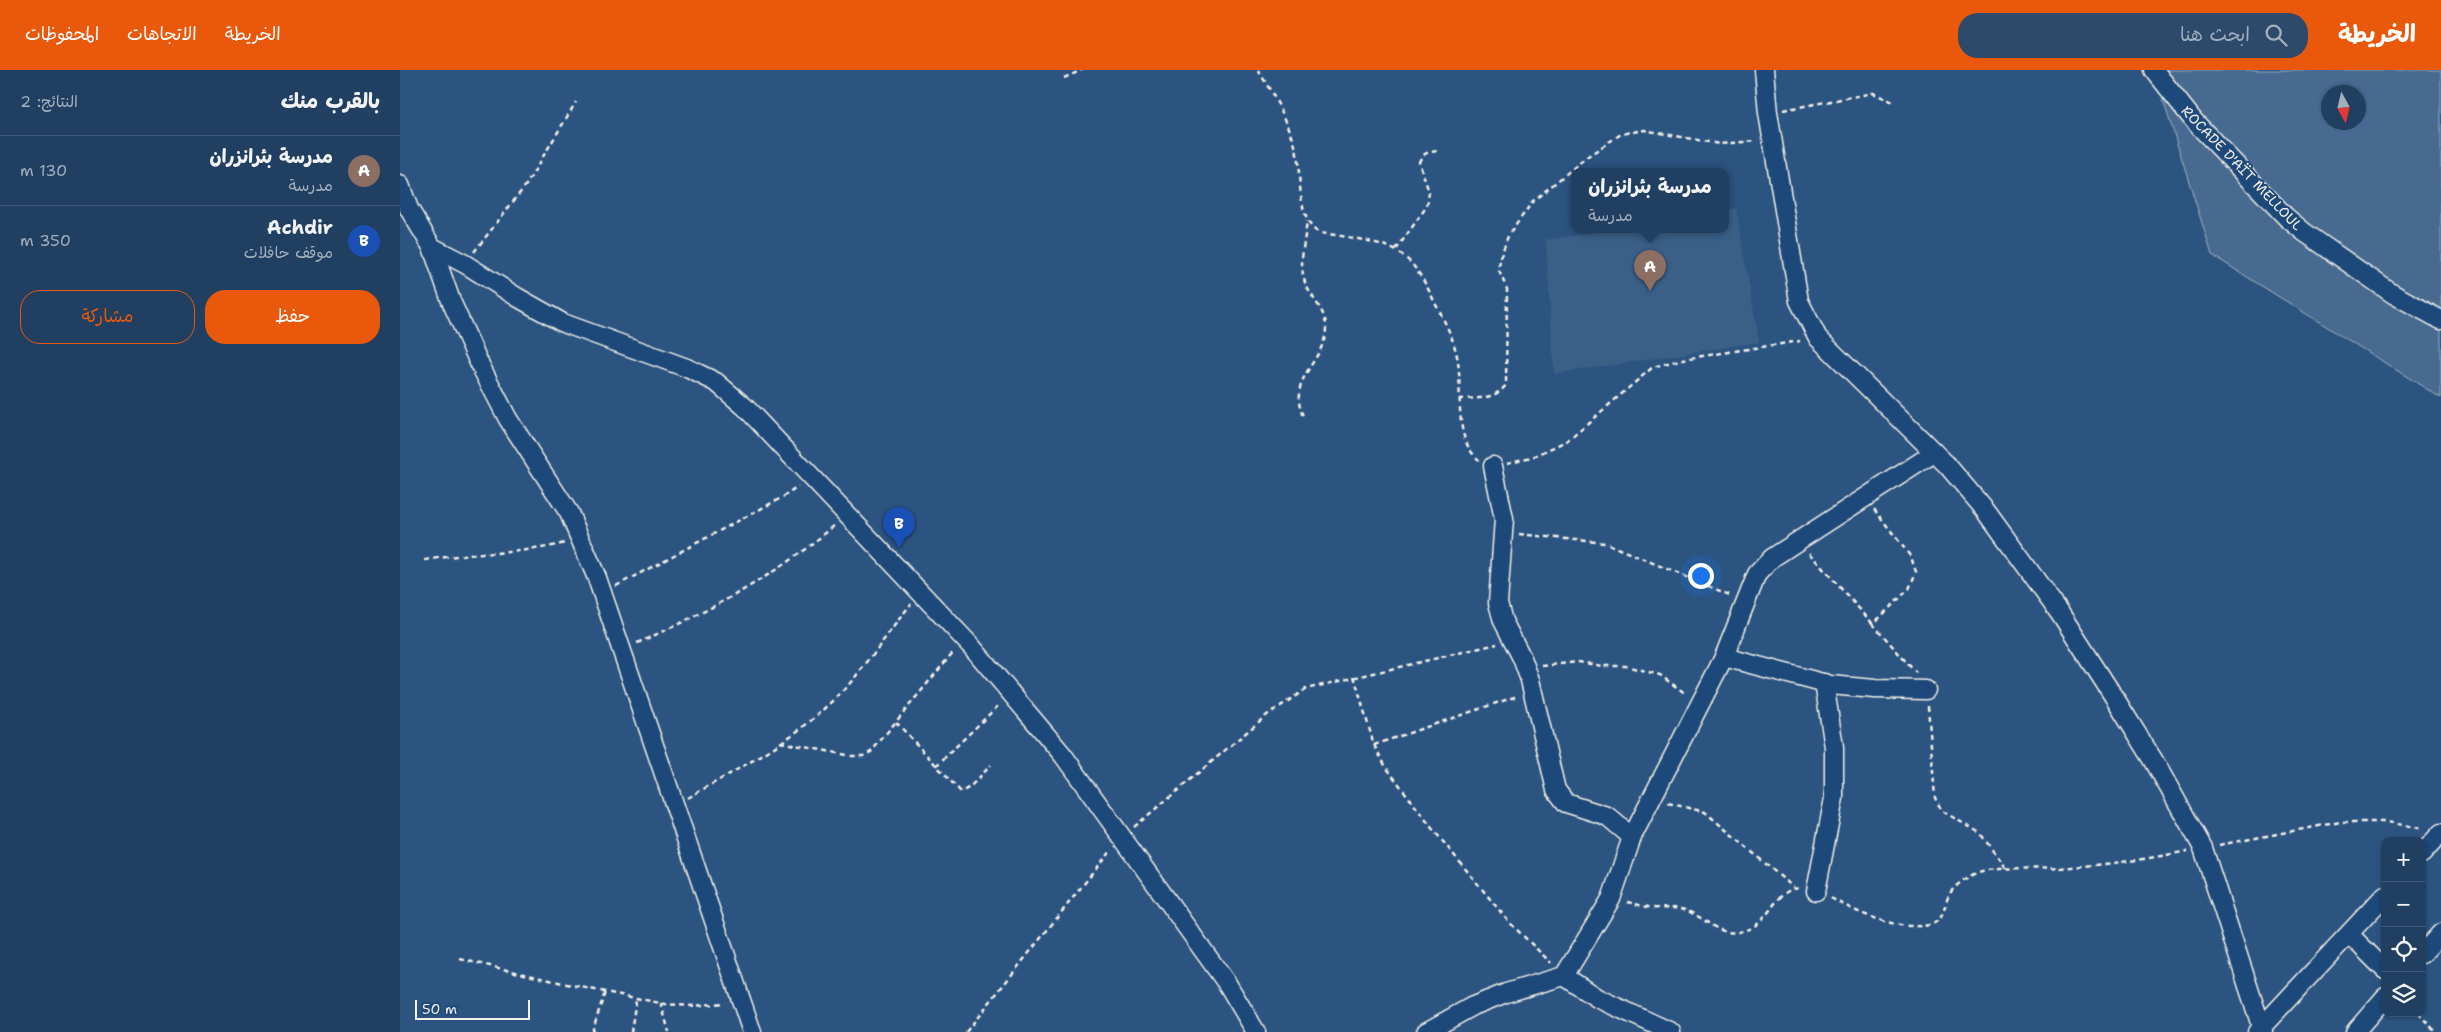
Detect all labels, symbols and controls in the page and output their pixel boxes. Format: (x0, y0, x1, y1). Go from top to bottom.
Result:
search box (1958, 13, 2308, 58)
text: الخريطة (2338, 18, 2416, 50)
icon: search (2262, 21, 2290, 49)
text: المحفوظات (25, 22, 99, 46)
text: الاتجاهات (127, 22, 197, 46)
text: الخريطة (225, 22, 281, 46)
text: ابحث هنا (2180, 22, 2250, 47)
north arrow (2321, 85, 2366, 130)
text: بالقرب منك (281, 87, 380, 115)
text: النتائج: 2 (20, 91, 78, 112)
street label: ROCADE D'AÏT MELLOUL (2178, 102, 2307, 234)
text: مدرسة بئرانزران (209, 144, 333, 169)
text: 130 m (20, 160, 67, 181)
text: A (358, 160, 370, 181)
popup (1571, 168, 1729, 233)
text: مدرسة بئرانزران (1588, 174, 1712, 199)
text: مدرسة (288, 175, 333, 196)
text: مدرسة (1588, 205, 1633, 226)
text: Achdir (267, 215, 333, 240)
text: 350 m (20, 230, 71, 251)
text: B (359, 230, 369, 251)
text: موقف حافلات (244, 242, 333, 263)
pin: A (1634, 250, 1666, 291)
button: مشاركة (20, 290, 195, 344)
button: حفظ (205, 290, 380, 344)
pin: B (883, 507, 915, 548)
your location (1688, 563, 1714, 589)
map controls (2381, 837, 2426, 1017)
button: + (2381, 837, 2426, 882)
button: − (2381, 882, 2426, 927)
button: locate (2381, 927, 2426, 972)
button: layers (2381, 972, 2426, 1017)
scale bar (415, 997, 530, 1020)
text: 50 m (422, 1000, 457, 1018)

